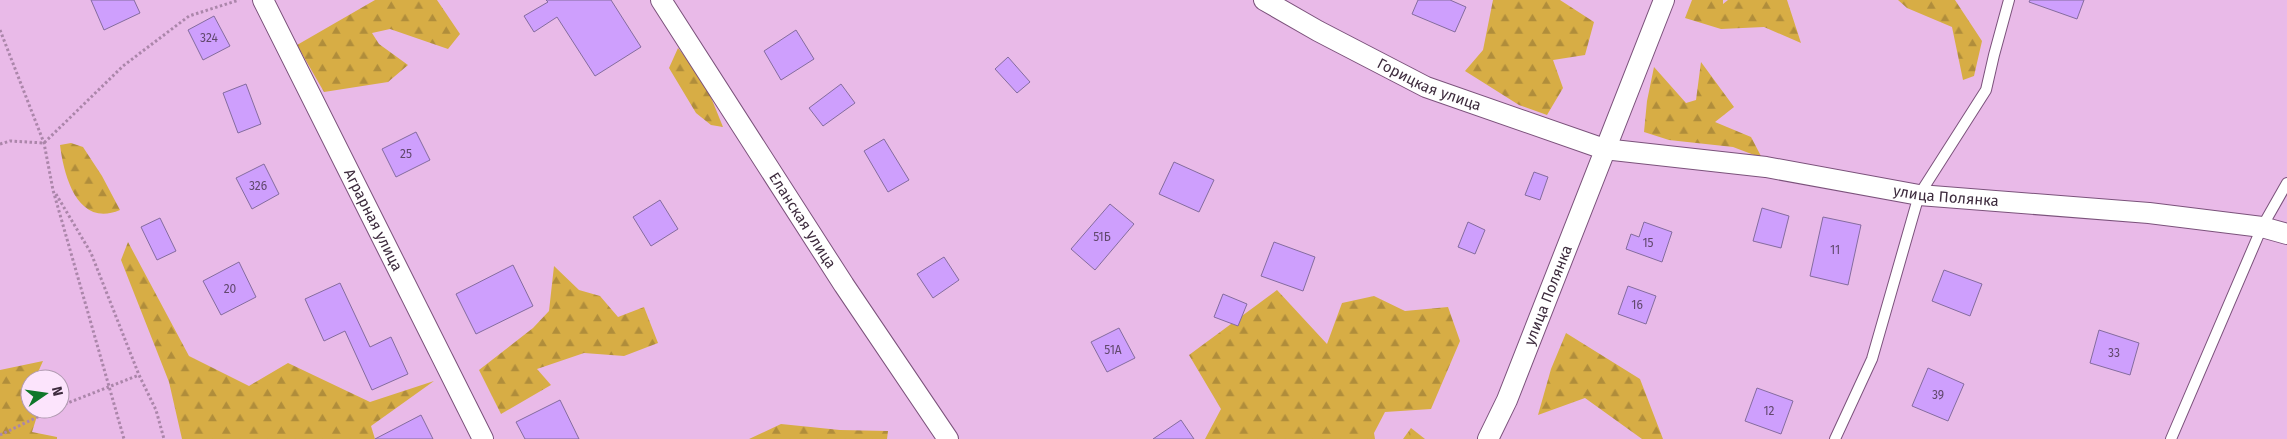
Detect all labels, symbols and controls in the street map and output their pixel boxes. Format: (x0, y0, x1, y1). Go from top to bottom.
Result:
house number: 324 (200, 31, 219, 45)
street label: Горицкая улица (1374, 54, 1484, 115)
house number: 25 (400, 147, 412, 161)
street label: Аграрная улица (340, 166, 406, 274)
street label: Еланская улица (765, 169, 840, 272)
house number: 326 (249, 179, 267, 193)
street label: улица Полянка (1892, 181, 2000, 210)
house number: 51Б (1093, 230, 1111, 244)
house number: 15 (1642, 236, 1654, 250)
street label: улица Полянка (1520, 242, 1576, 348)
house number: 11 (1830, 243, 1840, 257)
house number: 20 (224, 282, 237, 296)
house number: 16 (1631, 298, 1643, 312)
house number: 51А (1104, 343, 1122, 357)
house number: 33 (2108, 346, 2120, 360)
north arrow (20, 369, 70, 419)
text: N (48, 385, 67, 398)
house number: 39 (1932, 388, 1944, 402)
house number: 12 (1763, 404, 1775, 418)

